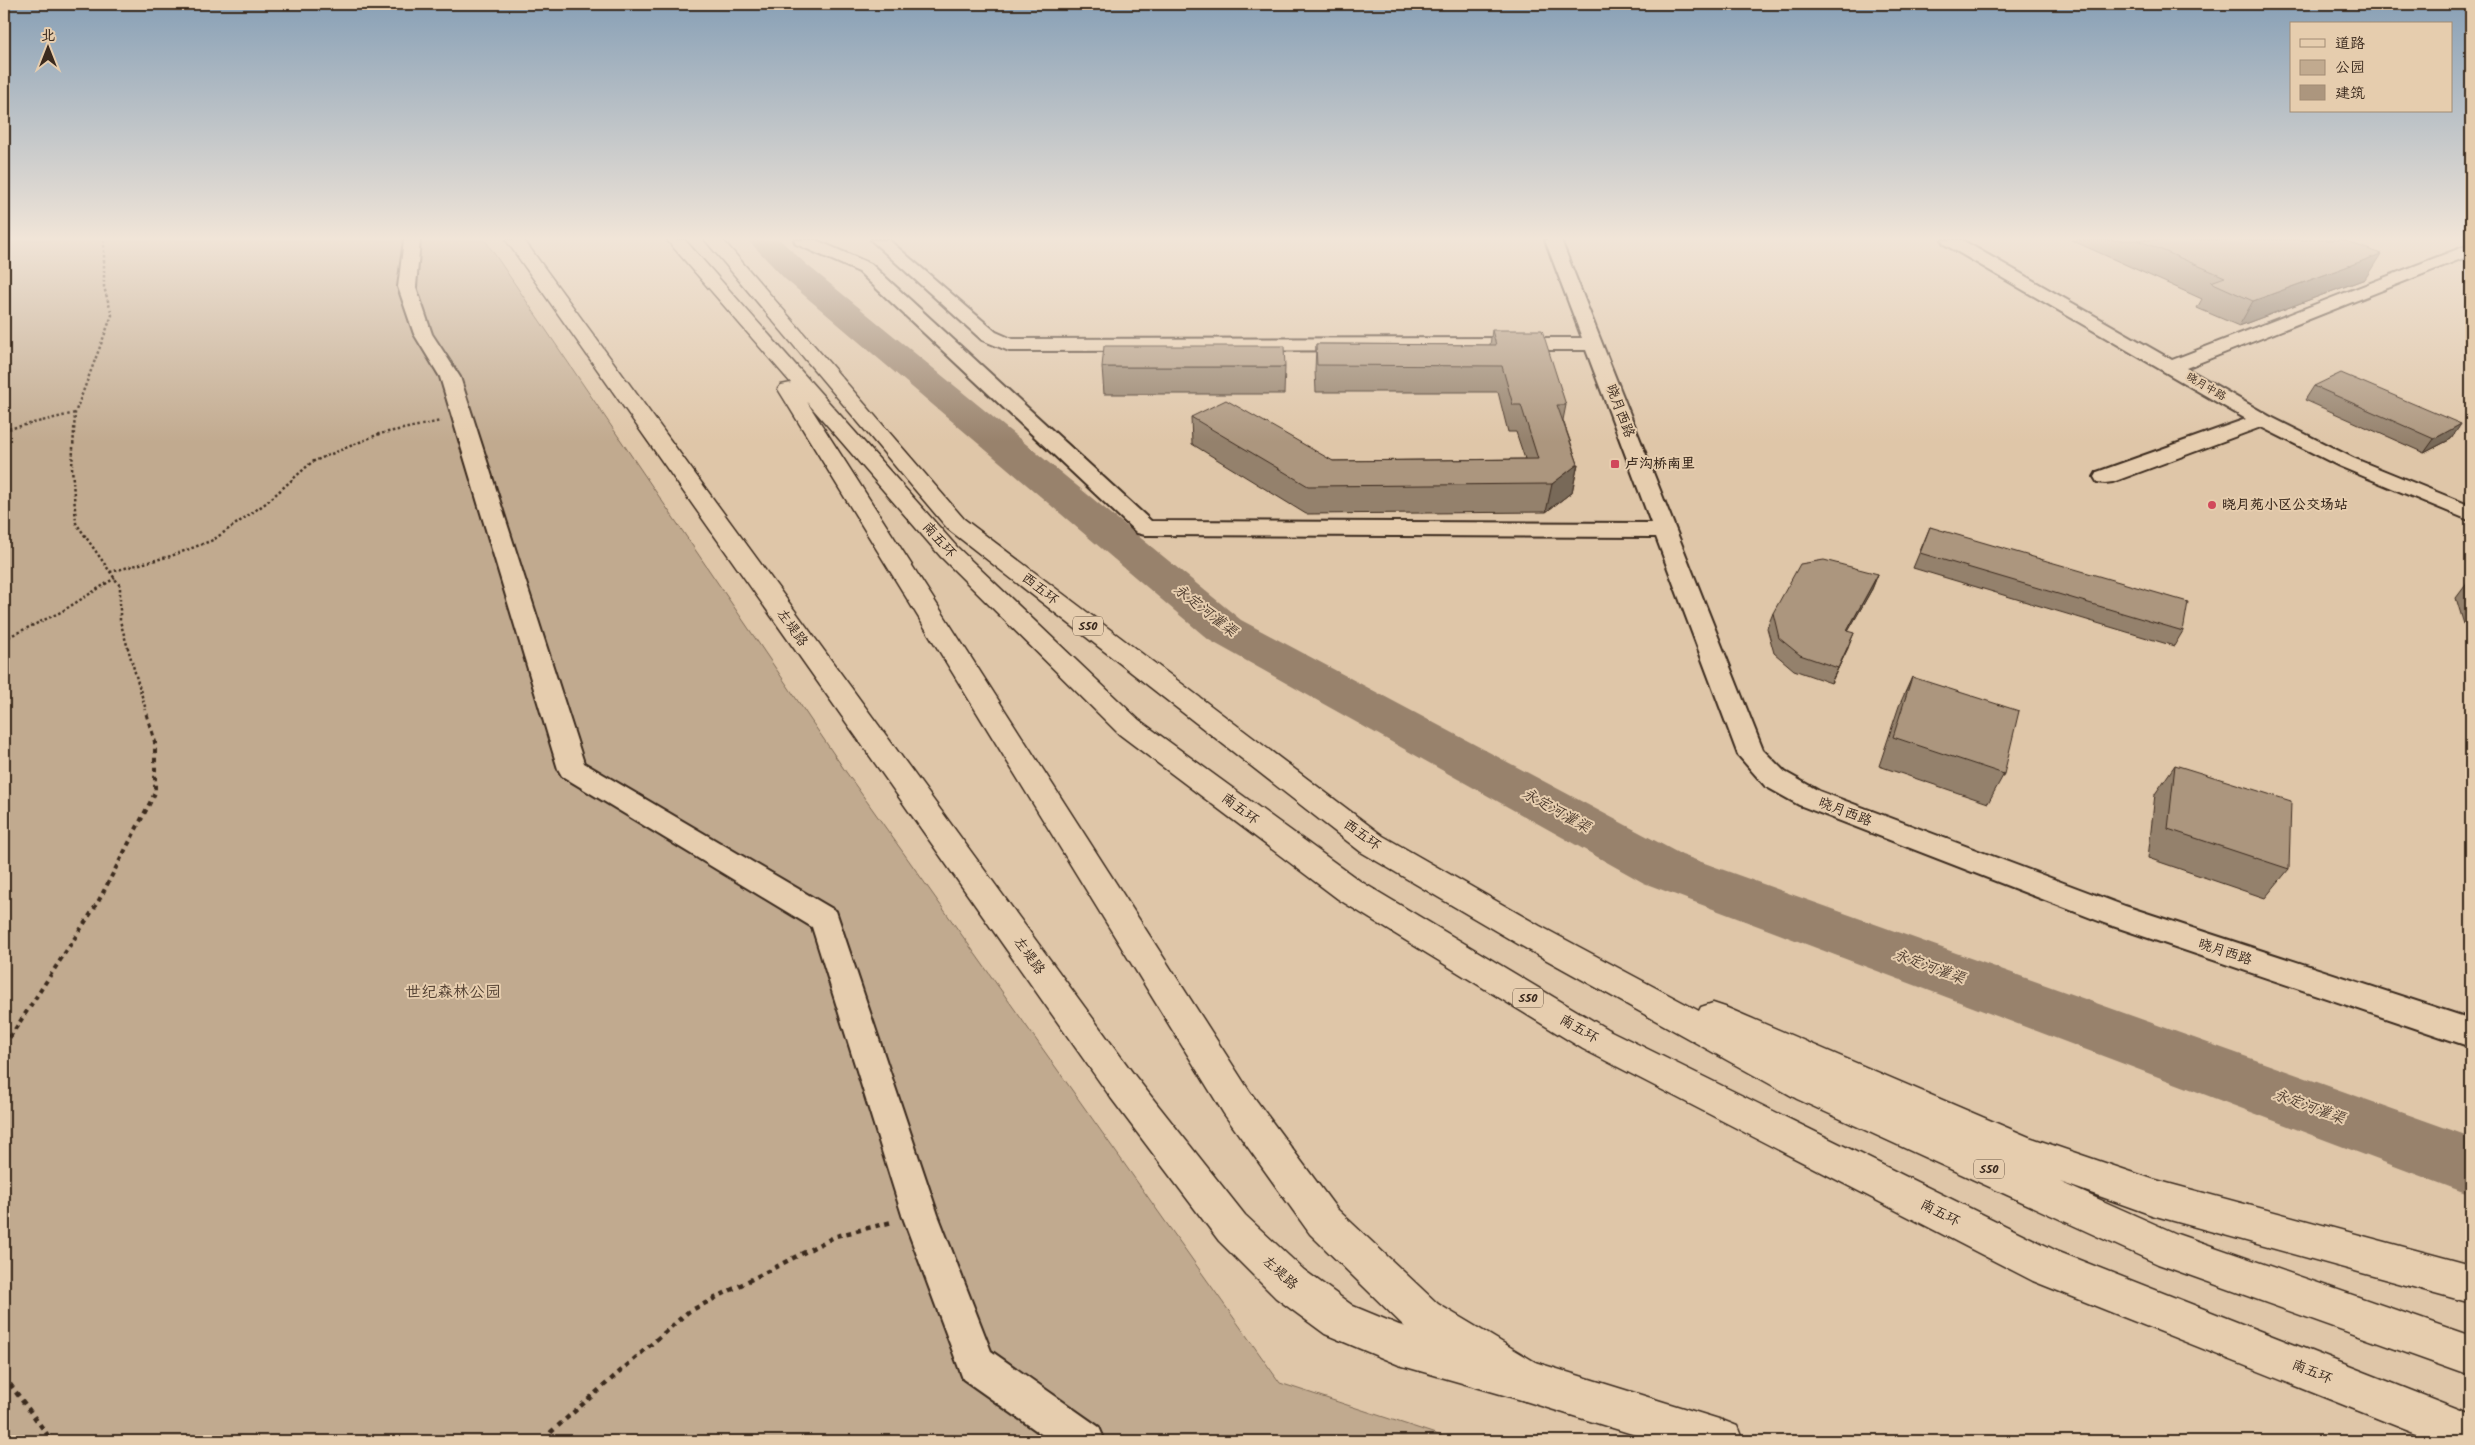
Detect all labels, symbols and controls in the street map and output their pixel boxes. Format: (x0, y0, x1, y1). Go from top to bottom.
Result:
north arrow (22, 22, 72, 72)
legend (2290, 22, 2452, 112)
text: 北 (41, 25, 55, 47)
text: 道路 (2335, 32, 2365, 56)
text: 公园 (2335, 56, 2365, 80)
text: 建筑 (2335, 82, 2365, 106)
street label: 晓月中路 (2182, 368, 2230, 406)
street label: 晓月西路 (1600, 381, 1640, 441)
place label: 卢沟桥南里 (1625, 453, 1695, 475)
marker: 卢沟桥南里 (1609, 458, 1621, 470)
place label: 晓月苑小区公交场站 (2222, 494, 2348, 516)
marker: 晓月苑小区公交场站 (2206, 499, 2218, 511)
street label: 南五环 (917, 517, 961, 563)
street label: 西五环 (1017, 567, 1063, 611)
water label: 永定河灌渠 (1168, 578, 1244, 645)
street label: 左堤路 (771, 605, 813, 651)
road number: S50 (1073, 616, 1103, 636)
water label: 永定河灌渠 (1517, 782, 1596, 841)
street label: 南五环 (1217, 788, 1263, 830)
street label: 晓月西路 (1815, 792, 1875, 832)
street label: 西五环 (1339, 814, 1385, 856)
street label: 左堤路 (1008, 933, 1050, 979)
street label: 晓月西路 (2195, 933, 2255, 971)
water label: 永定河灌渠 (1890, 943, 1970, 992)
park label: 世纪森林公园 (405, 980, 501, 1005)
road number: S50 (1513, 988, 1543, 1008)
street label: 南五环 (1555, 1009, 1603, 1049)
water label: 永定河灌渠 (2270, 1083, 2350, 1132)
road number: S50 (1974, 1160, 2004, 1178)
street label: 南五环 (1916, 1194, 1964, 1232)
street label: 左堤路 (1257, 1251, 1303, 1295)
street label: 南五环 (2288, 1354, 2336, 1390)

